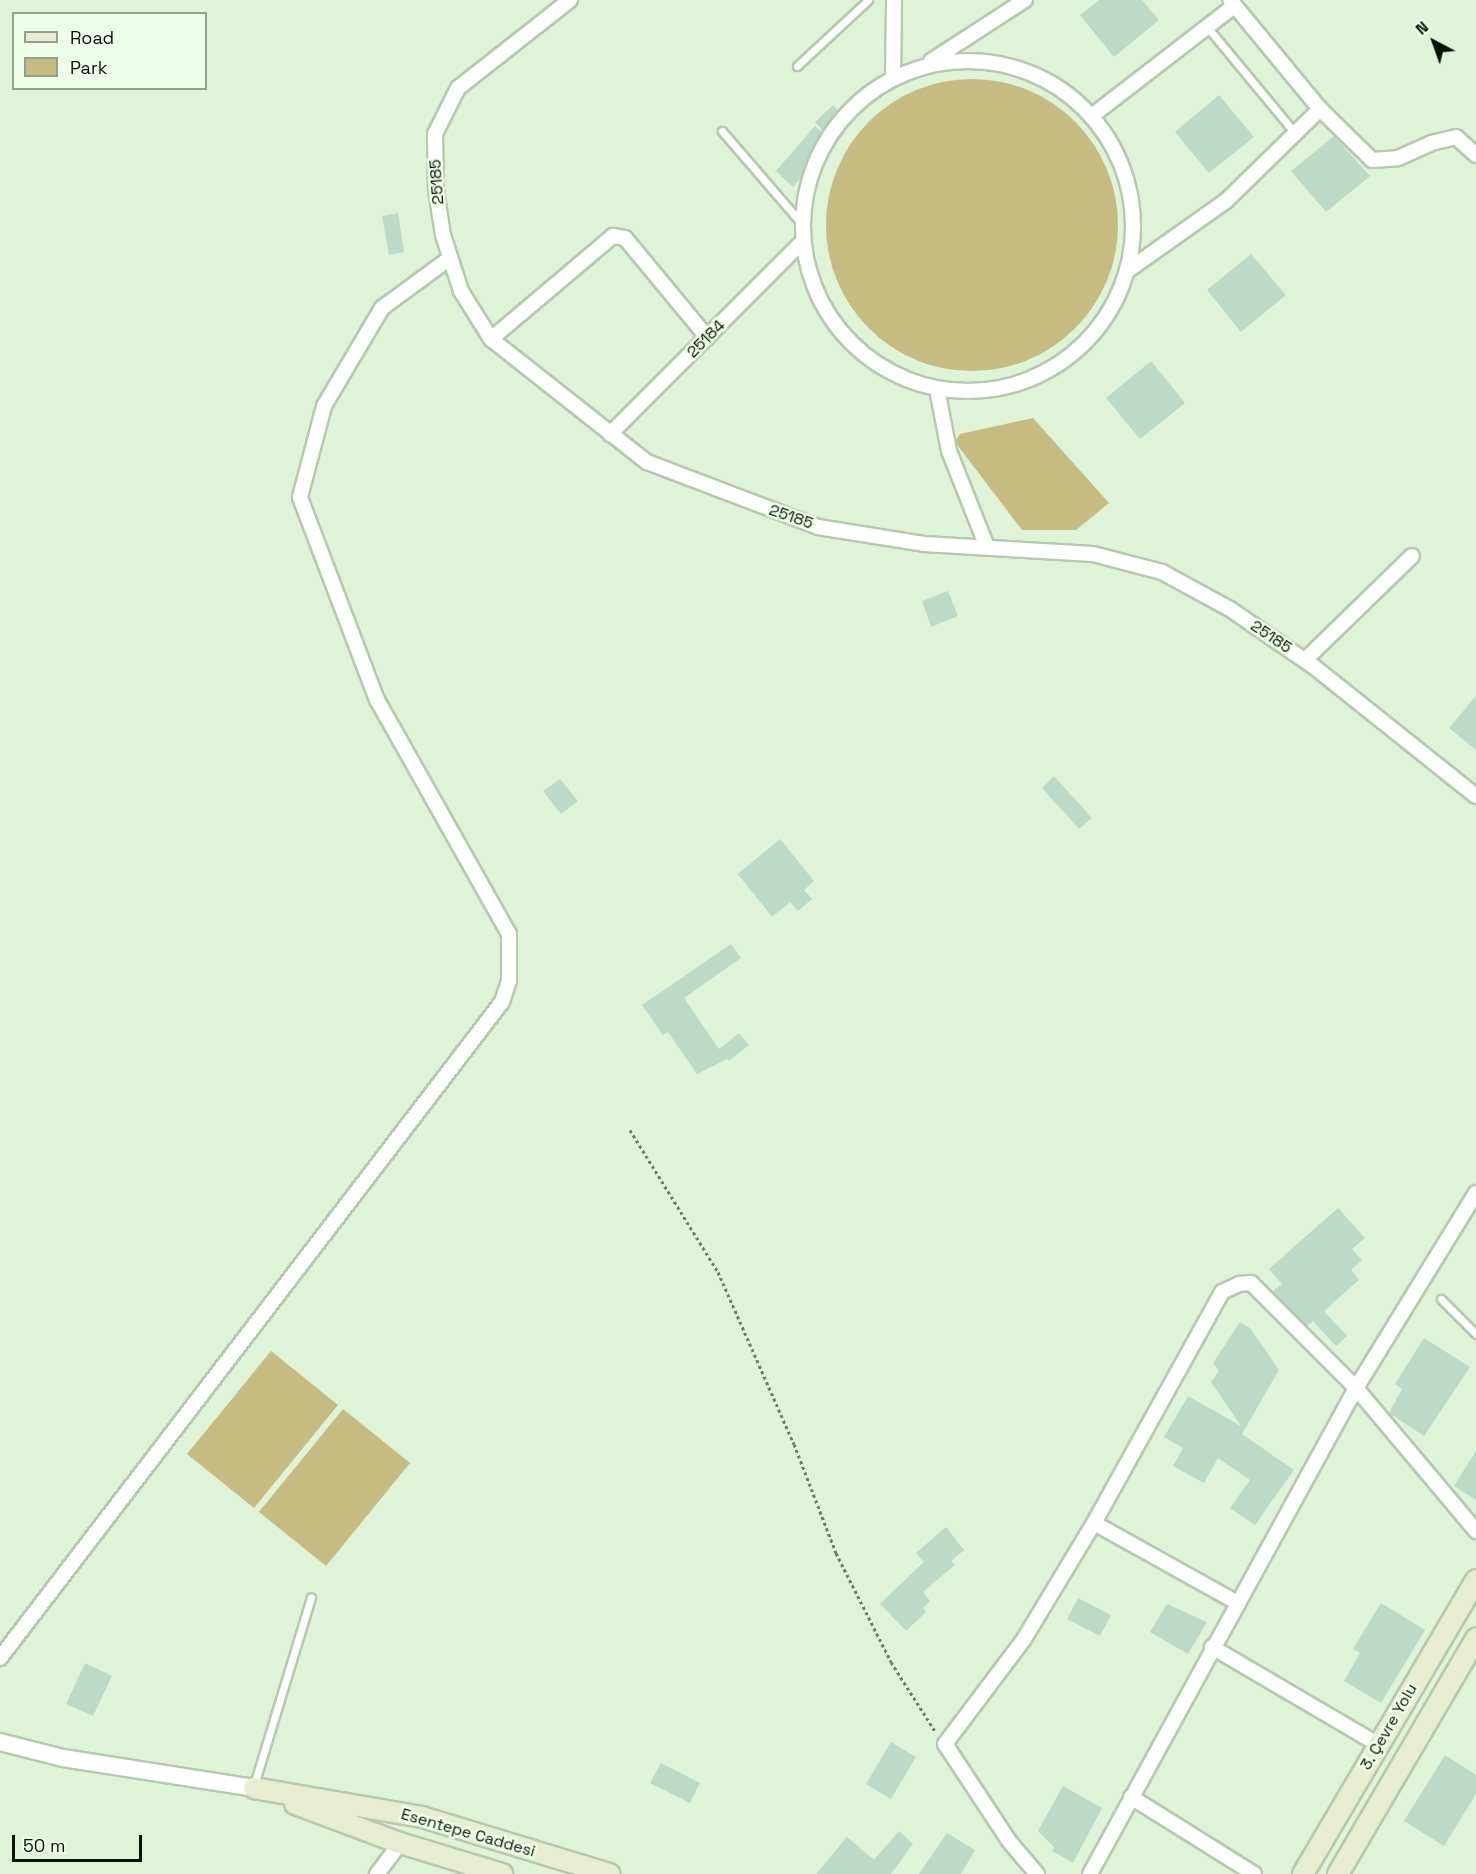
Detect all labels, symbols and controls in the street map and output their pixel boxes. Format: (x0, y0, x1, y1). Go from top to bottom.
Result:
legend (12, 12, 207, 90)
north arrow (1404, 12, 1464, 72)
text: N (1411, 17, 1433, 39)
text: Road (70, 26, 114, 49)
text: Park (70, 56, 107, 79)
street label: 25185 (426, 159, 448, 205)
street label: 25184 (683, 316, 729, 362)
street label: 25185 (766, 501, 816, 533)
street label: 25185 (1247, 616, 1295, 658)
street label: 3. Çevre Yolu (1356, 1680, 1422, 1774)
street label: Esentepe Caddesi (399, 1805, 537, 1861)
scale bar (15, 1823, 146, 1861)
text: 50 m (23, 1834, 65, 1857)

